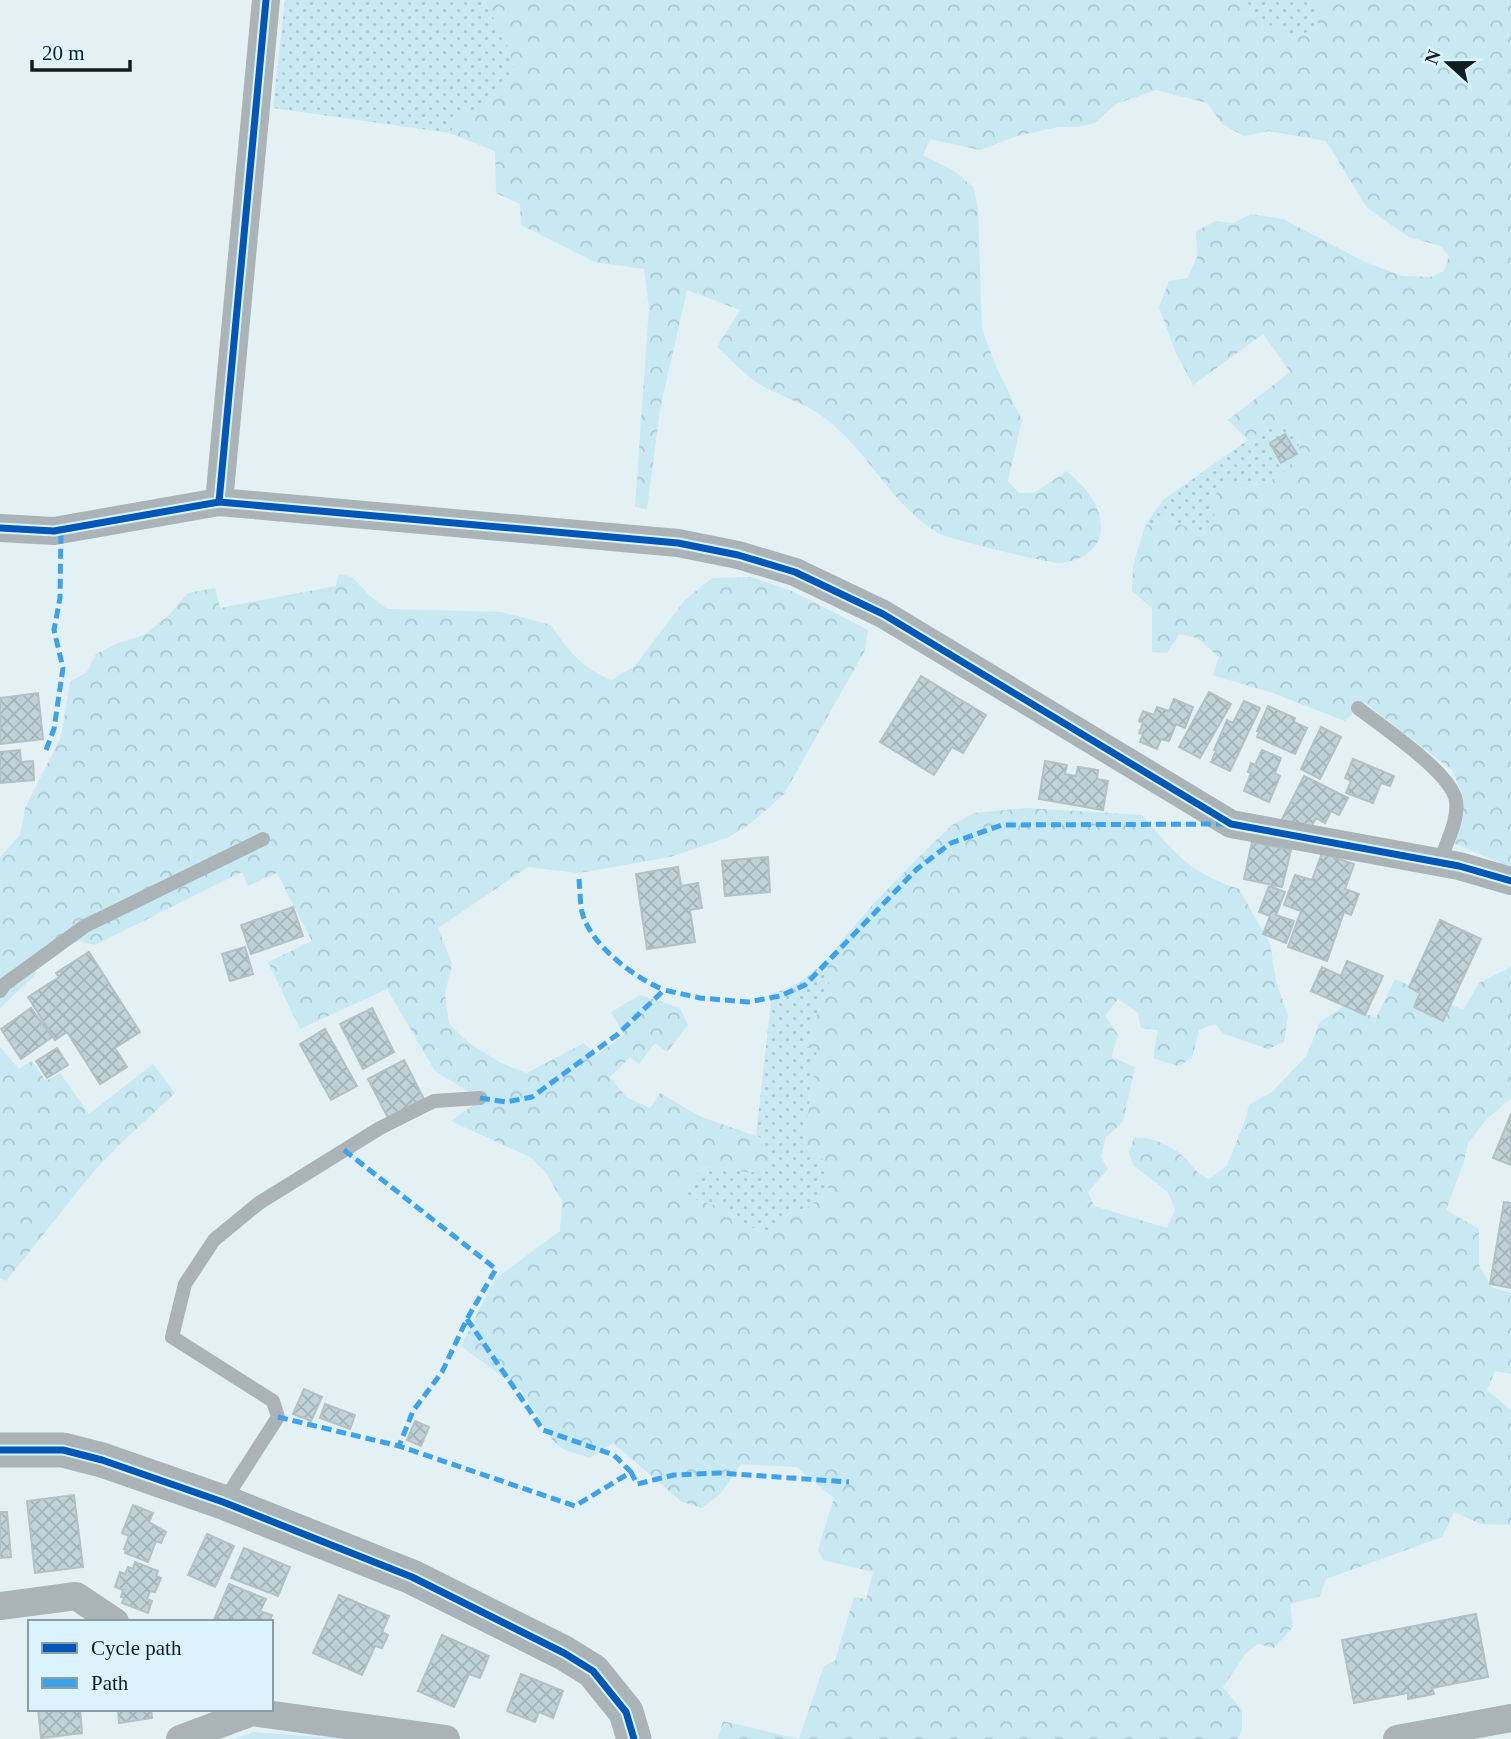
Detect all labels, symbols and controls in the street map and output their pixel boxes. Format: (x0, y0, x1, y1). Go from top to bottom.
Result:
scale bar (32, 28, 130, 72)
north arrow (1413, 28, 1483, 98)
text: 20 m (42, 41, 85, 65)
text: N (1420, 47, 1445, 67)
legend (28, 1620, 273, 1711)
text: Cycle path (91, 1636, 182, 1660)
text: Path (91, 1671, 129, 1695)

